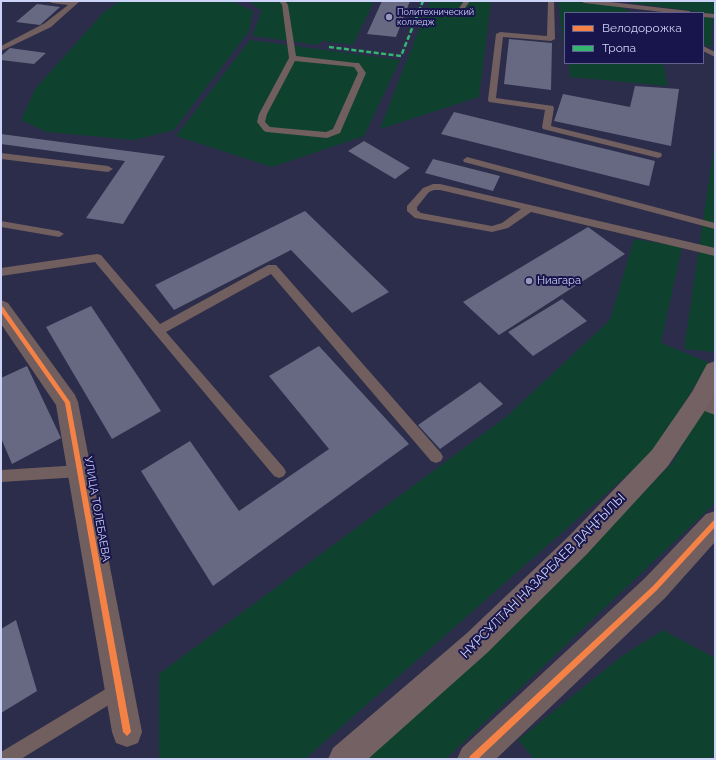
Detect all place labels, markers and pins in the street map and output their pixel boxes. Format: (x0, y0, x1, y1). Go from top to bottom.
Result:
place label: Политехнический колледж (397, 7, 474, 28)
marker: Политехнический колледж (384, 12, 394, 22)
place label: Ниагара (537, 274, 581, 288)
marker: Ниагара (524, 276, 534, 286)

